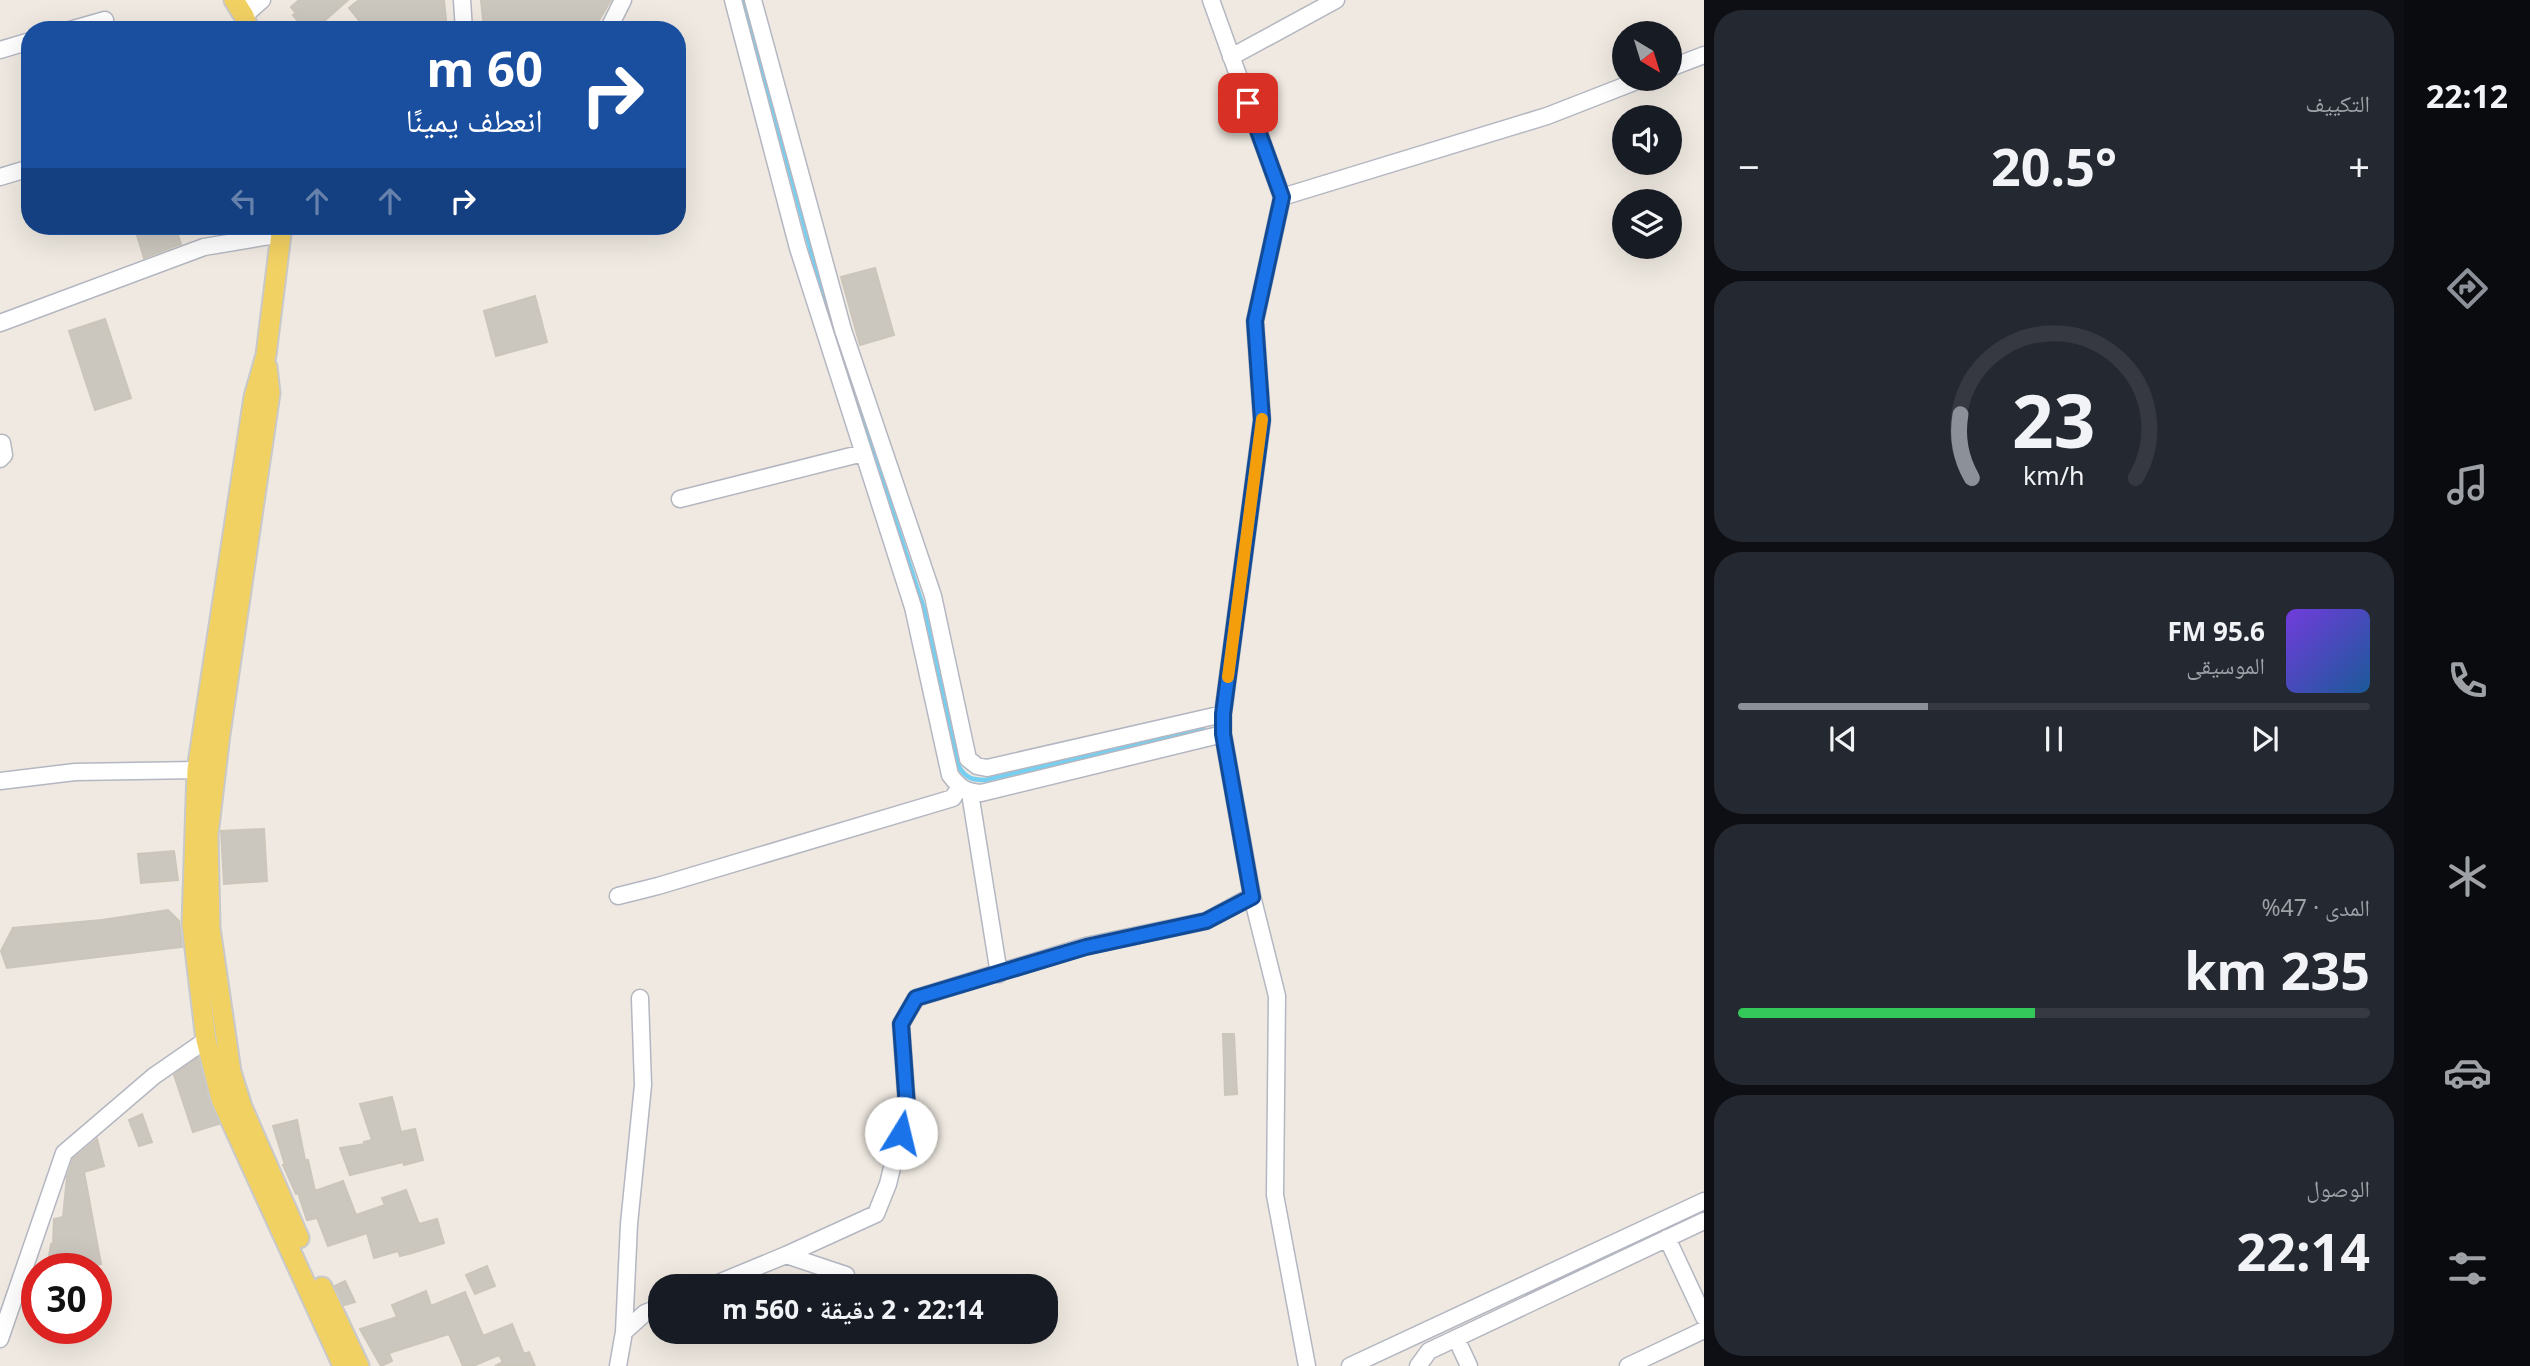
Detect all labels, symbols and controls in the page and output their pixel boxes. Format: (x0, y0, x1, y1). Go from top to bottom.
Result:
north arrow (1612, 21, 1682, 91)
map controls (1612, 21, 1682, 259)
text: 60 m (426, 35, 543, 101)
icon: right (567, 49, 658, 140)
pin (1218, 73, 1278, 133)
text: 22:12 (2426, 74, 2508, 117)
icon: arrive (1229, 84, 1267, 122)
text: التكييف (2305, 87, 2370, 119)
text: انعطف يمينًا (406, 98, 543, 141)
button: sound (1612, 105, 1682, 175)
text: 20.5° (1991, 130, 2117, 201)
text: − (1738, 140, 1760, 192)
text: + (2348, 140, 2370, 192)
icon: left (225, 182, 263, 220)
icon: ahead (298, 182, 336, 220)
icon: ahead (371, 182, 409, 220)
icon: right (444, 182, 482, 220)
button: layers (1612, 189, 1682, 259)
icon: directions (2443, 264, 2492, 313)
text: 23 (2012, 370, 2096, 469)
text: km/h (2023, 458, 2085, 492)
icon: music (2443, 460, 2492, 509)
text: 95.6 FM (2168, 613, 2265, 649)
text: الموسيقى (2186, 649, 2265, 681)
icon: phone (2443, 656, 2492, 705)
icon: previous (1824, 720, 1862, 758)
icon: pause (2035, 720, 2073, 758)
icon: next (2246, 720, 2284, 758)
icon: climate (2443, 852, 2492, 901)
text: المدى · 47% (2261, 891, 2370, 923)
text: 235 km (2184, 934, 2370, 1005)
icon: car (2443, 1048, 2492, 1097)
position arrow (864, 1096, 938, 1170)
text: الوصول (2306, 1172, 2370, 1204)
text: 22:14 (2236, 1215, 2370, 1286)
icon: filters (2443, 1244, 2492, 1293)
speed limit sign: 30 (21, 1253, 112, 1344)
text: 22:14 · 2 دقيقة · 560 m (722, 1291, 984, 1327)

